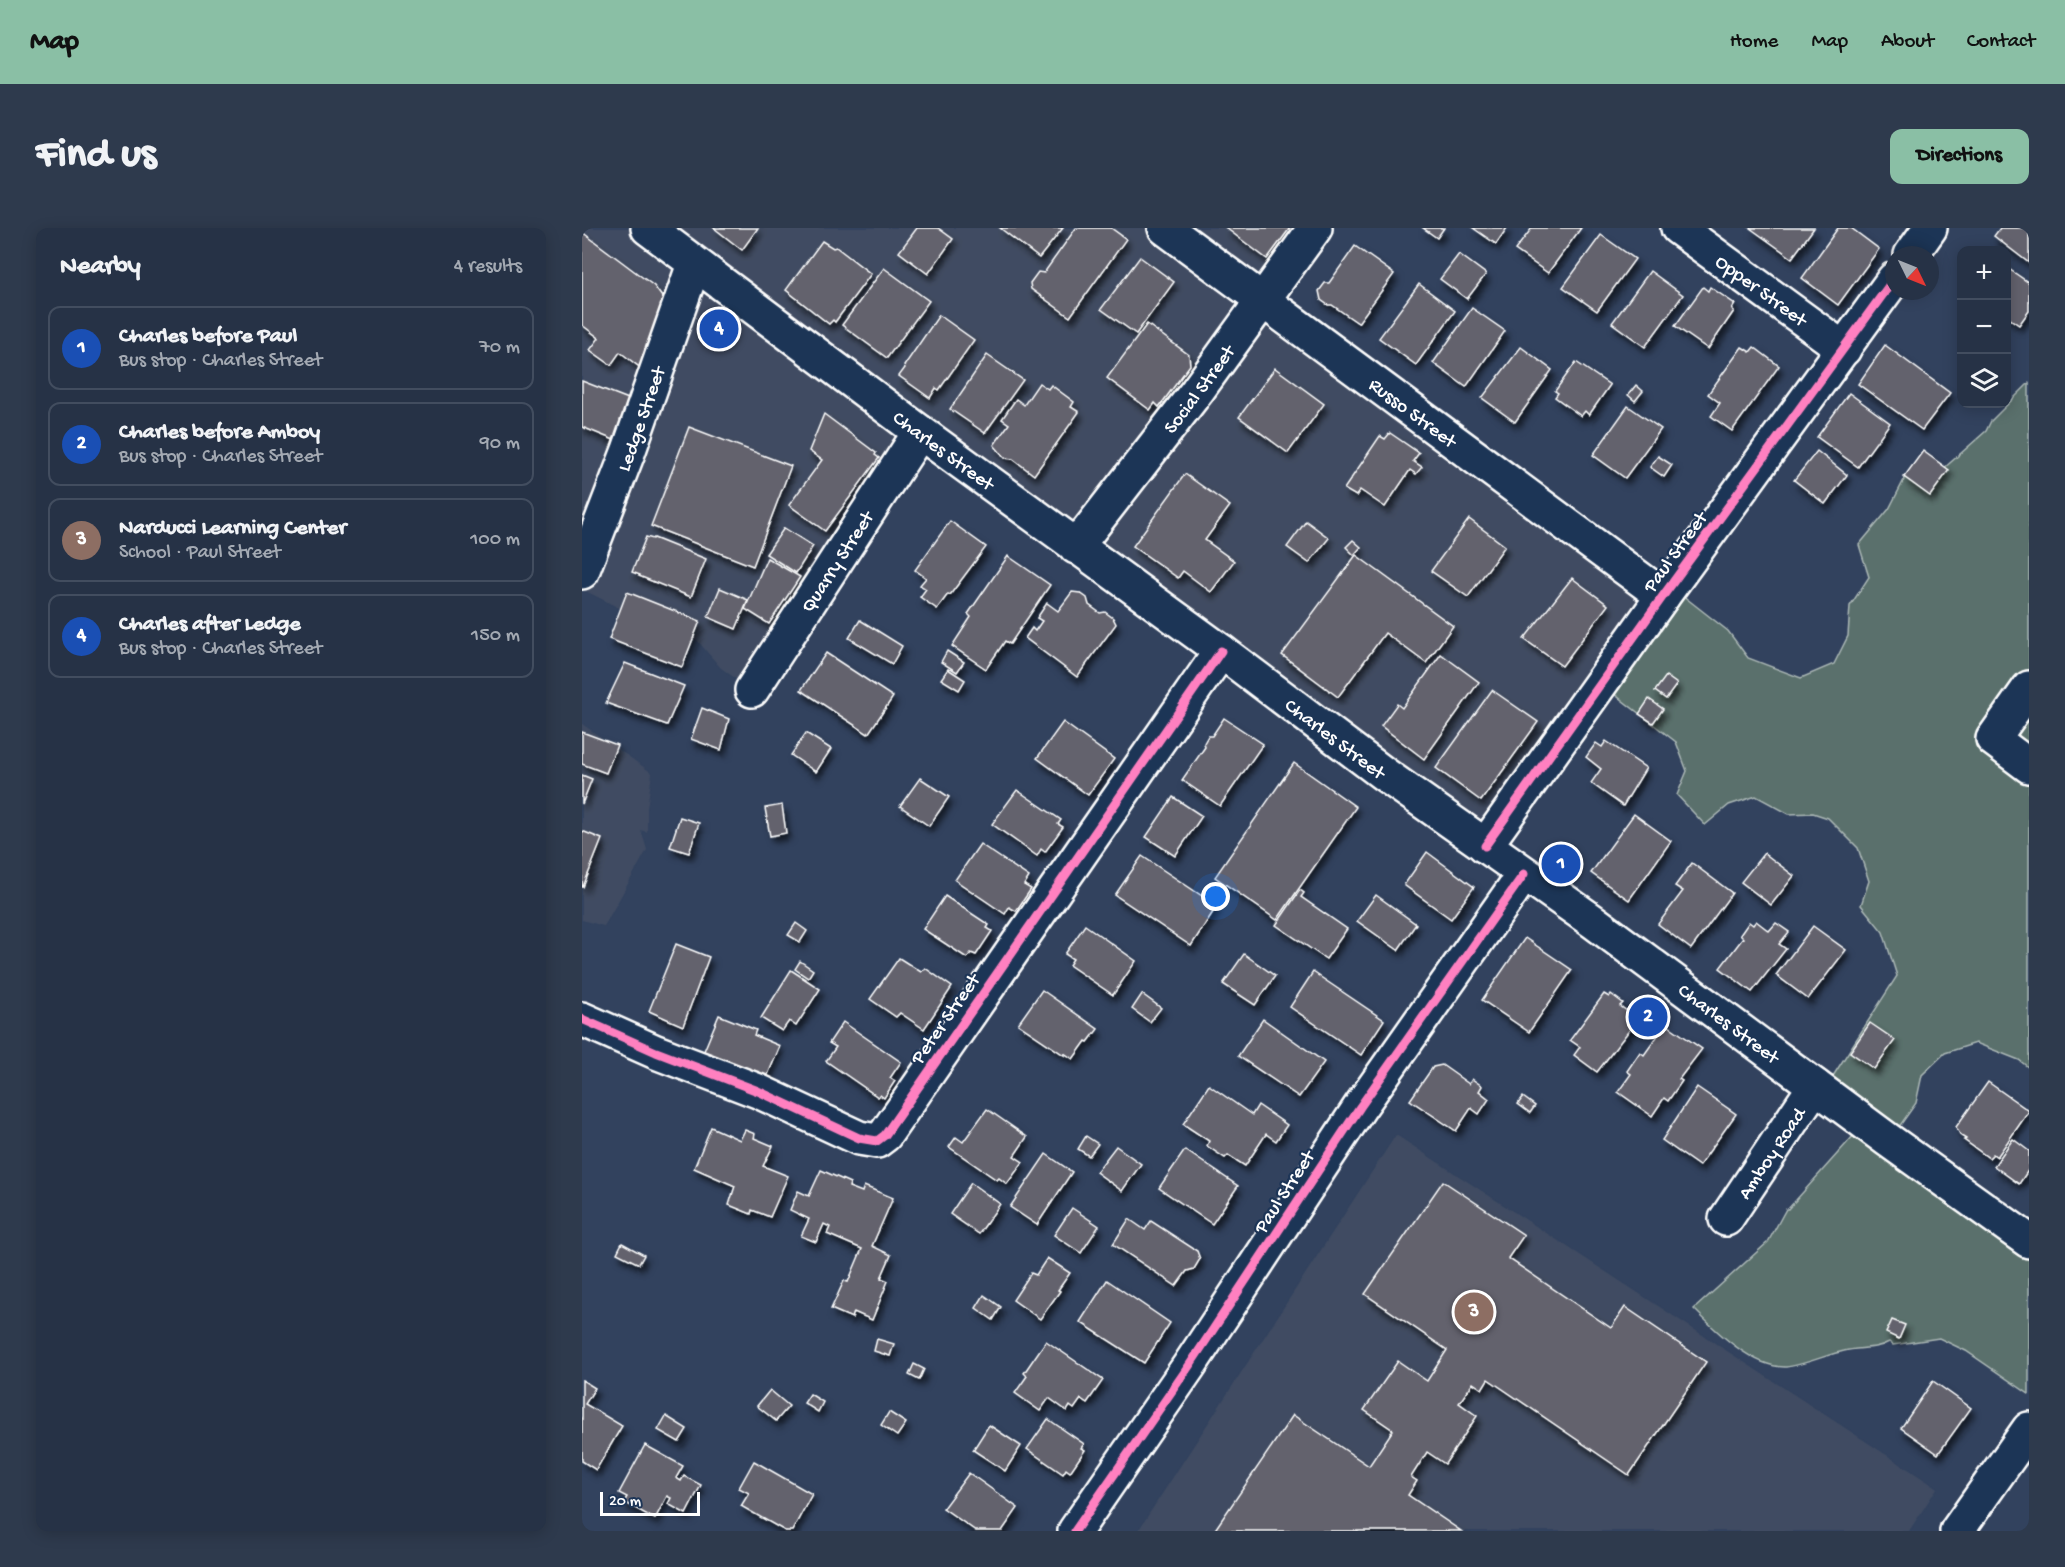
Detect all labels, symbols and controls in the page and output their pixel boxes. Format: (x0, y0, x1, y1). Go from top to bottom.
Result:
text: Map (30, 26, 79, 59)
text: Home (1730, 30, 1778, 55)
text: Map (1811, 30, 1848, 55)
text: About (1881, 30, 1934, 55)
text: Contact (1967, 30, 2035, 55)
button: Directions (1890, 129, 2029, 184)
text: Find us (36, 132, 156, 181)
north arrow (1885, 246, 1939, 300)
map controls (1957, 246, 2011, 408)
button: + (1957, 246, 2011, 300)
street label: Opper Street (1710, 251, 1812, 334)
text: Nearby (60, 252, 141, 283)
text: 4 results (454, 256, 522, 279)
button: − (1957, 300, 2011, 354)
pin: 4 (700, 306, 738, 352)
text: Charles before Paul (119, 324, 297, 350)
text: 1 (77, 337, 86, 360)
text: 70 m (479, 337, 520, 360)
street label: Social Street (1160, 340, 1242, 439)
text: Bus stop · Charles Street (119, 350, 322, 373)
button: layers (1957, 354, 2011, 408)
street label: Ledge Street (614, 363, 673, 475)
street label: Russo Street (1363, 375, 1461, 455)
street label: Charles Street (887, 408, 999, 498)
text: Charles before Amboy (119, 420, 320, 446)
text: 2 (77, 433, 86, 456)
text: 90 m (480, 433, 520, 456)
text: Bus stop · Charles Street (119, 446, 322, 469)
street label: Quarry Street (798, 506, 881, 618)
street label: Paul Street (1639, 507, 1715, 599)
text: Narducci Learning Center (119, 516, 346, 542)
text: 3 (76, 529, 87, 552)
text: 100 m (470, 529, 520, 552)
text: School · Paul Street (119, 542, 281, 565)
text: Charles after Ledge (119, 612, 301, 638)
text: 4 (77, 625, 86, 648)
text: 150 m (471, 625, 520, 648)
text: Bus stop · Charles Street (119, 638, 322, 661)
street label: Charles Street (1279, 695, 1390, 787)
pin: 1 (1542, 842, 1580, 886)
your location (1201, 882, 1230, 911)
street label: Peter Street (907, 969, 987, 1070)
street label: Charles Street (1672, 980, 1784, 1071)
pin: 2 (1628, 994, 1668, 1040)
street label: Amboy Road (1735, 1102, 1813, 1205)
street label: Paul Street (1250, 1146, 1322, 1239)
pin: 3 (1454, 1290, 1494, 1334)
scale bar (600, 1489, 700, 1516)
text: 20 m (609, 1493, 641, 1512)

